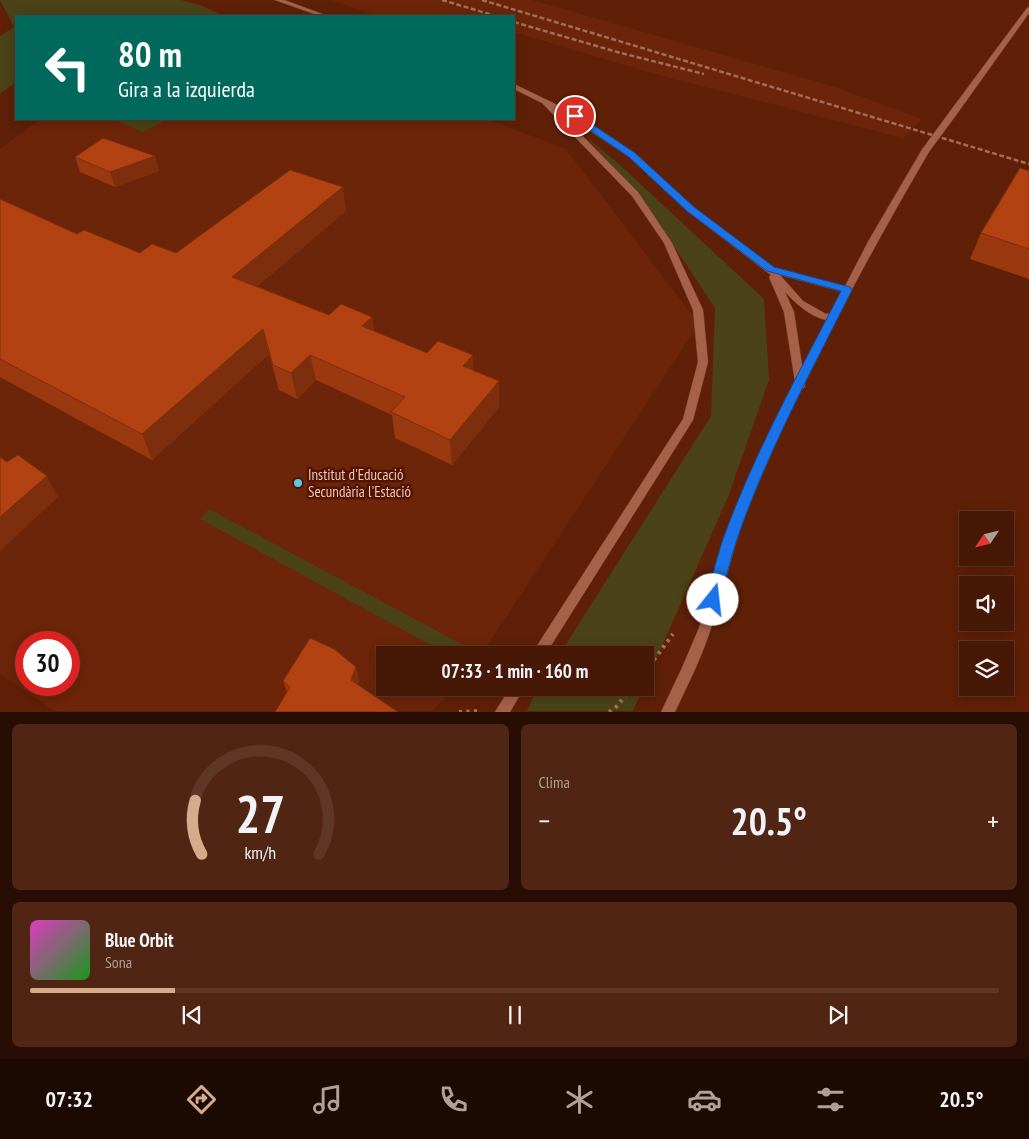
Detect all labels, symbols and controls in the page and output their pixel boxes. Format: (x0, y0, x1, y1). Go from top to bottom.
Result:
text: 80 m (118, 31, 182, 77)
icon: left (35, 35, 100, 100)
text: Gira a la izquierda (118, 75, 255, 103)
pin (554, 95, 596, 137)
icon: arrive (561, 102, 589, 130)
place label: Institut d'Educació Secundària l'Estació (308, 465, 411, 501)
marker: Institut d'Educació Secundària l'Estació (292, 477, 304, 489)
north arrow (959, 511, 1014, 566)
map controls (959, 511, 1014, 696)
position arrow (686, 573, 738, 625)
button: sound (959, 576, 1014, 631)
speed limit sign: 30 (15, 631, 80, 696)
button: layers (959, 641, 1014, 696)
text: 07:33 · 1 min · 160 m (442, 659, 588, 683)
text: Clima (539, 772, 570, 792)
text: 27 (235, 780, 285, 847)
text: 20.5° (731, 796, 807, 845)
text: − (539, 802, 550, 839)
text: + (987, 802, 999, 839)
text: km/h (244, 841, 276, 864)
text: Blue Orbit (105, 928, 174, 952)
text: Sona (105, 952, 132, 972)
icon: previous (178, 1001, 206, 1029)
icon: pause (501, 1001, 529, 1029)
icon: next (824, 1001, 852, 1029)
icon: directions (184, 1082, 219, 1117)
icon: music (310, 1082, 345, 1117)
icon: phone (436, 1082, 471, 1117)
icon: climate (562, 1082, 597, 1117)
icon: car (687, 1082, 722, 1117)
icon: filters (813, 1082, 848, 1117)
text: 07:32 (45, 1085, 93, 1113)
text: 20.5° (939, 1085, 984, 1113)

